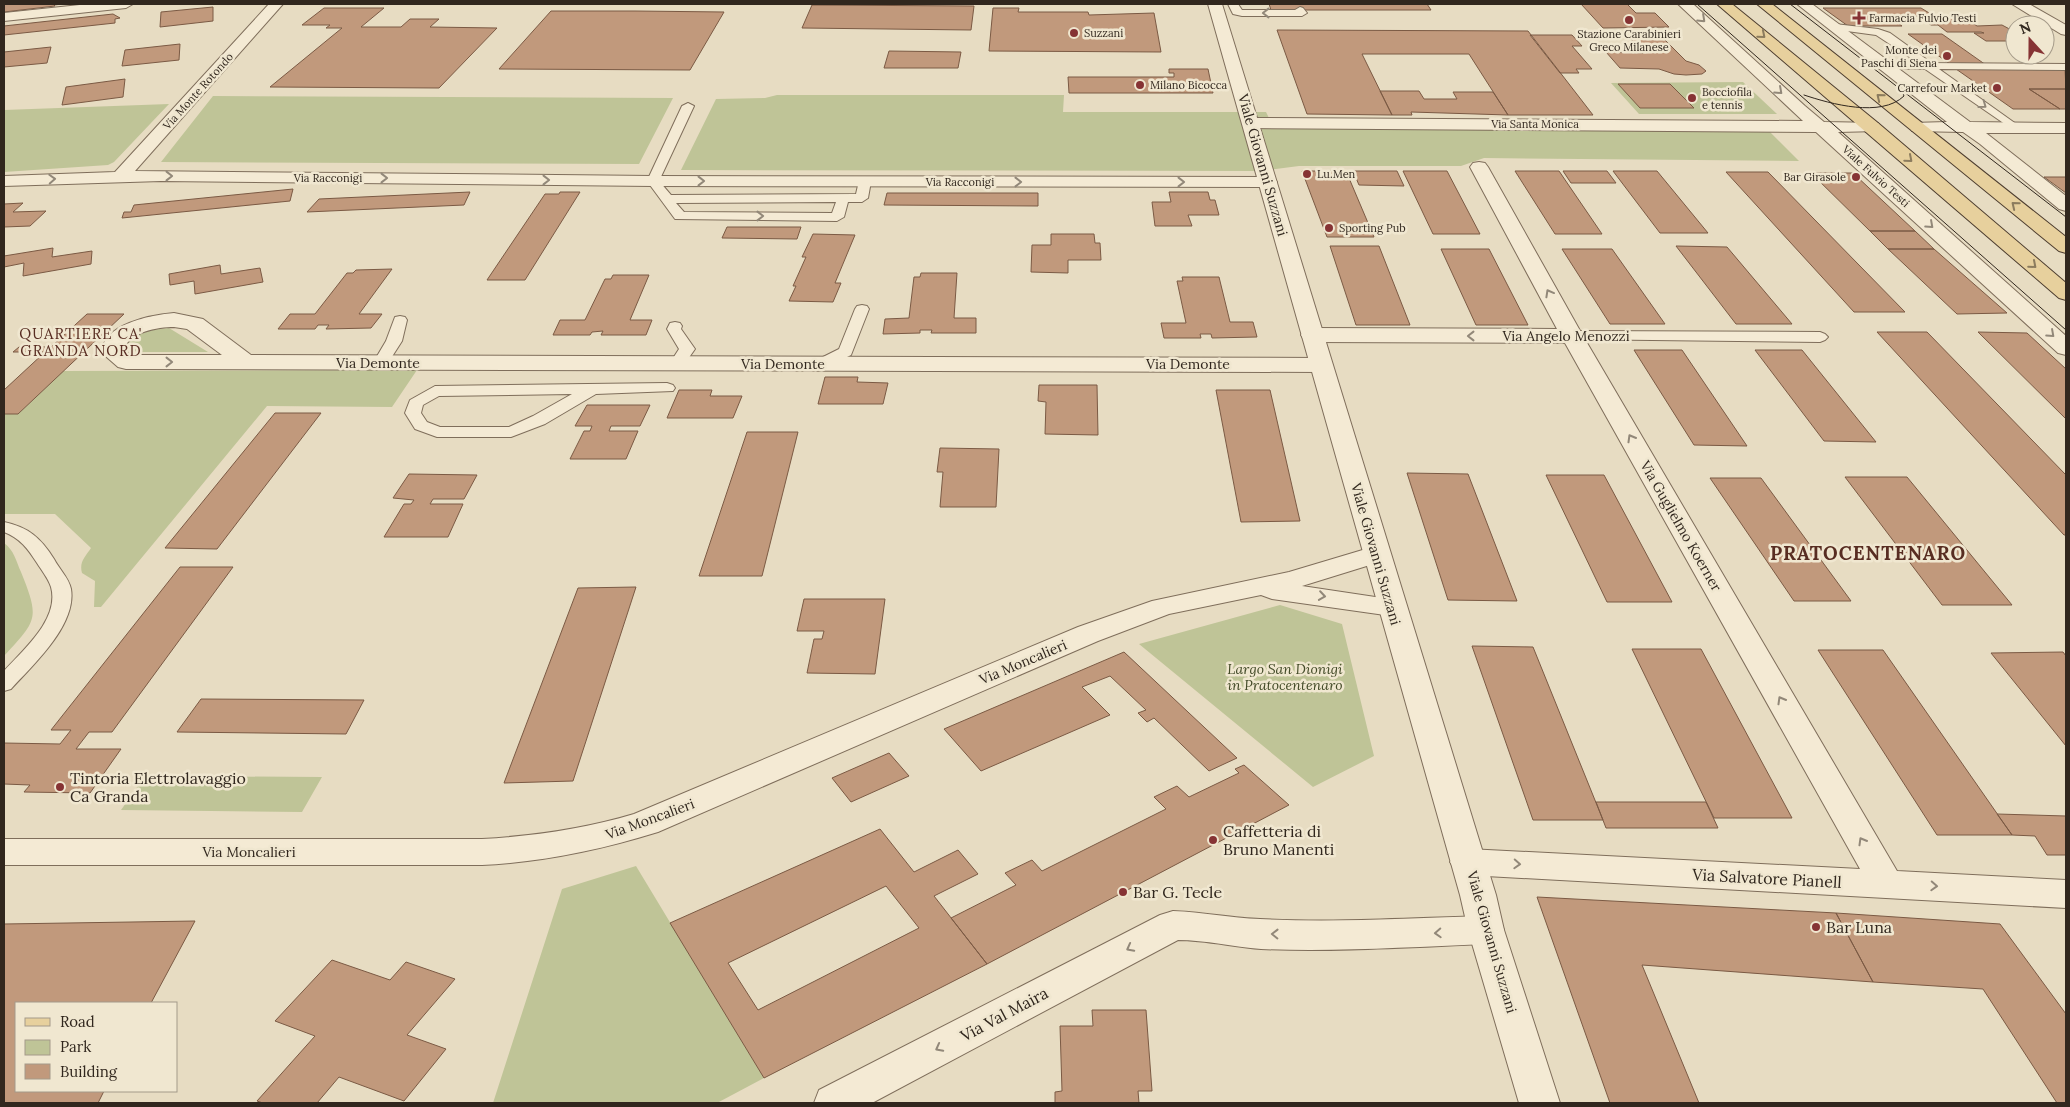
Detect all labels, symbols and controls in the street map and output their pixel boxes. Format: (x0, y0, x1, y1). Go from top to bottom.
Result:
one-way arrow (1262, 8, 1270, 18)
place label: Farmacia Fulvio Testi (1869, 11, 1976, 25)
marker: Farmacia Fulvio Testi (1853, 12, 1865, 24)
one-way arrow (1696, 13, 1705, 22)
marker: Stazione Carabinieri Greco Milanese (1623, 14, 1635, 26)
north arrow (2005, 15, 2055, 65)
text: N (2017, 17, 2034, 38)
place label: Suzzani (1084, 26, 1123, 40)
marker: Suzzani (1068, 27, 1080, 39)
place label: Stazione Carabinieri Greco Milanese (1577, 27, 1681, 54)
one-way arrow (1756, 29, 1765, 38)
place label: Monte dei Paschi di Siena (1861, 43, 1937, 70)
street label: Via Monte Rotondo (159, 50, 236, 133)
marker: Monte dei Paschi di Siena (1941, 50, 1953, 62)
place label: Milano Bicocca (1150, 78, 1228, 92)
marker: Milano Bicocca (1134, 79, 1146, 91)
place label: Carrefour Market (1897, 81, 1988, 95)
marker: Carrefour Market (1991, 82, 2003, 94)
place label: Bocciofila e tennis (1702, 85, 1752, 112)
one-way arrow (1773, 86, 1782, 95)
street label: Viale Giovanni Suzzani (1234, 91, 1292, 238)
marker: Bocciofila e tennis (1686, 92, 1698, 104)
one-way arrow (1876, 93, 1885, 102)
one-way arrow (1977, 99, 1987, 108)
street label: Via Santa Monica (1490, 117, 1579, 131)
street label: Viale Fulvio Testi (1839, 141, 1913, 210)
one-way arrow (1904, 153, 1913, 162)
place label: Lu.Men (1317, 167, 1356, 181)
marker: Lu.Men (1301, 168, 1313, 180)
place label: Bar Girasole (1784, 170, 1846, 184)
one-way arrow (165, 171, 173, 181)
street label: Via Racconigi (293, 171, 362, 185)
marker: Bar Girasole (1850, 171, 1862, 183)
one-way arrow (380, 173, 388, 183)
one-way arrow (49, 174, 57, 184)
one-way arrow (542, 175, 550, 185)
street label: Via Racconigi (925, 175, 994, 189)
one-way arrow (698, 176, 706, 186)
one-way arrow (1015, 177, 1023, 187)
one-way arrow (1178, 177, 1185, 187)
one-way arrow (2011, 202, 2020, 211)
one-way arrow (756, 211, 764, 221)
one-way arrow (1925, 219, 1934, 228)
place label: Sporting Pub (1339, 221, 1406, 235)
marker: Sporting Pub (1323, 222, 1335, 234)
one-way arrow (2027, 259, 2036, 268)
one-way arrow (1545, 289, 1555, 298)
district label: QUARTIERE CA' GRANDA NORD (19, 324, 143, 360)
street label: Via Angelo Menozzi (1501, 327, 1630, 345)
one-way arrow (2045, 328, 2054, 337)
one-way arrow (1467, 331, 1474, 341)
street label: Via Demonte (335, 354, 420, 372)
street label: Via Demonte (740, 355, 825, 373)
street label: Via Demonte (1145, 355, 1230, 373)
one-way arrow (166, 357, 173, 367)
one-way arrow (1627, 434, 1637, 443)
street label: Via Guglielmo Koerner (1636, 457, 1726, 594)
street label: Viale Giovanni Suzzani (1347, 480, 1405, 627)
district label: PRATOCENTENARO (1770, 541, 1966, 565)
one-way arrow (1317, 591, 1326, 601)
street label: Via Moncalieri (976, 635, 1069, 689)
park label: Largo San Dionigi in Pratocentenaro (1227, 660, 1343, 694)
one-way arrow (1778, 696, 1788, 705)
place label: Tintoria Elettrolavaggio Ca Granda (70, 768, 246, 806)
marker: Tintoria Elettrolavaggio Ca Granda (54, 781, 66, 793)
street label: Via Moncalieri (602, 795, 697, 844)
place label: Caffetteria di Bruno Manenti (1223, 821, 1334, 859)
marker: Caffetteria di Bruno Manenti (1207, 834, 1219, 846)
one-way arrow (1858, 837, 1868, 846)
street label: Via Moncalieri (201, 843, 296, 861)
one-way arrow (1513, 859, 1521, 870)
street label: Via Salvatore Pianell (1691, 864, 1842, 892)
street label: Viale Giovanni Suzzani (1463, 868, 1521, 1015)
one-way arrow (1930, 881, 1938, 892)
place label: Bar G. Tecle (1133, 882, 1222, 902)
marker: Bar G. Tecle (1117, 886, 1129, 898)
place label: Bar Luna (1826, 917, 1892, 937)
marker: Bar Luna (1810, 921, 1822, 933)
one-way arrow (1433, 927, 1441, 938)
one-way arrow (1271, 929, 1279, 940)
one-way arrow (1126, 942, 1135, 952)
street label: Via Val Maira (956, 983, 1051, 1046)
legend (15, 1002, 178, 1092)
text: Road (60, 1012, 95, 1031)
text: Park (60, 1037, 91, 1056)
one-way arrow (936, 1042, 945, 1052)
text: Building (60, 1062, 118, 1081)

